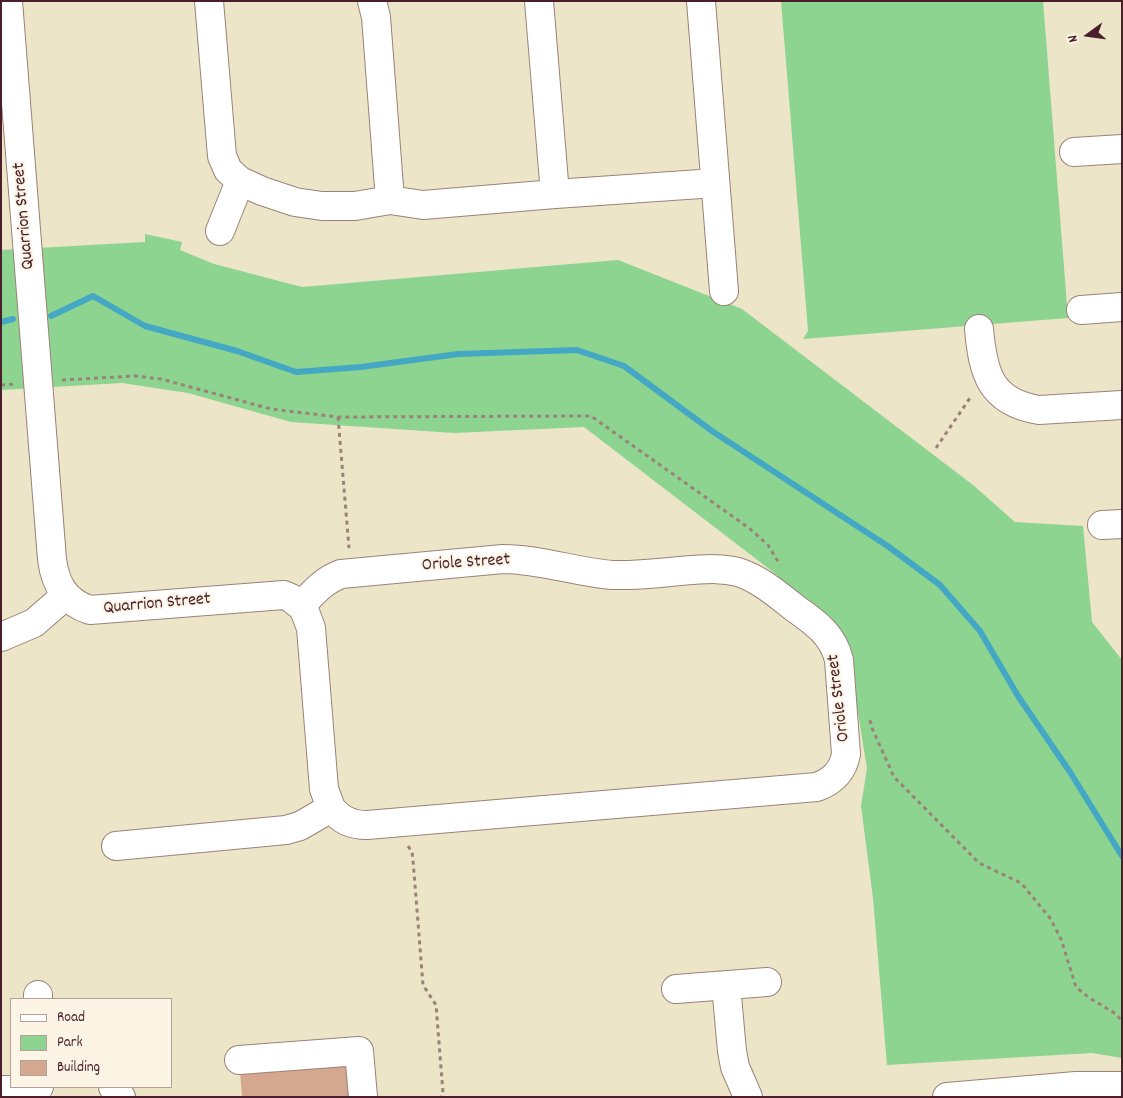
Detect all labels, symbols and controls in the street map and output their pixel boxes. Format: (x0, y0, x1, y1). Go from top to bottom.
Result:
north arrow (1063, 10, 1113, 60)
text: N (1063, 33, 1084, 44)
street label: Quarrion Street (10, 161, 40, 271)
street label: Oriole Street (421, 550, 511, 578)
street label: Quarrion Street (102, 590, 212, 620)
street label: Oriole Street (824, 653, 856, 743)
legend (10, 998, 172, 1088)
text: Road (57, 1007, 85, 1029)
text: Park (57, 1032, 83, 1054)
text: Building (57, 1057, 100, 1079)

